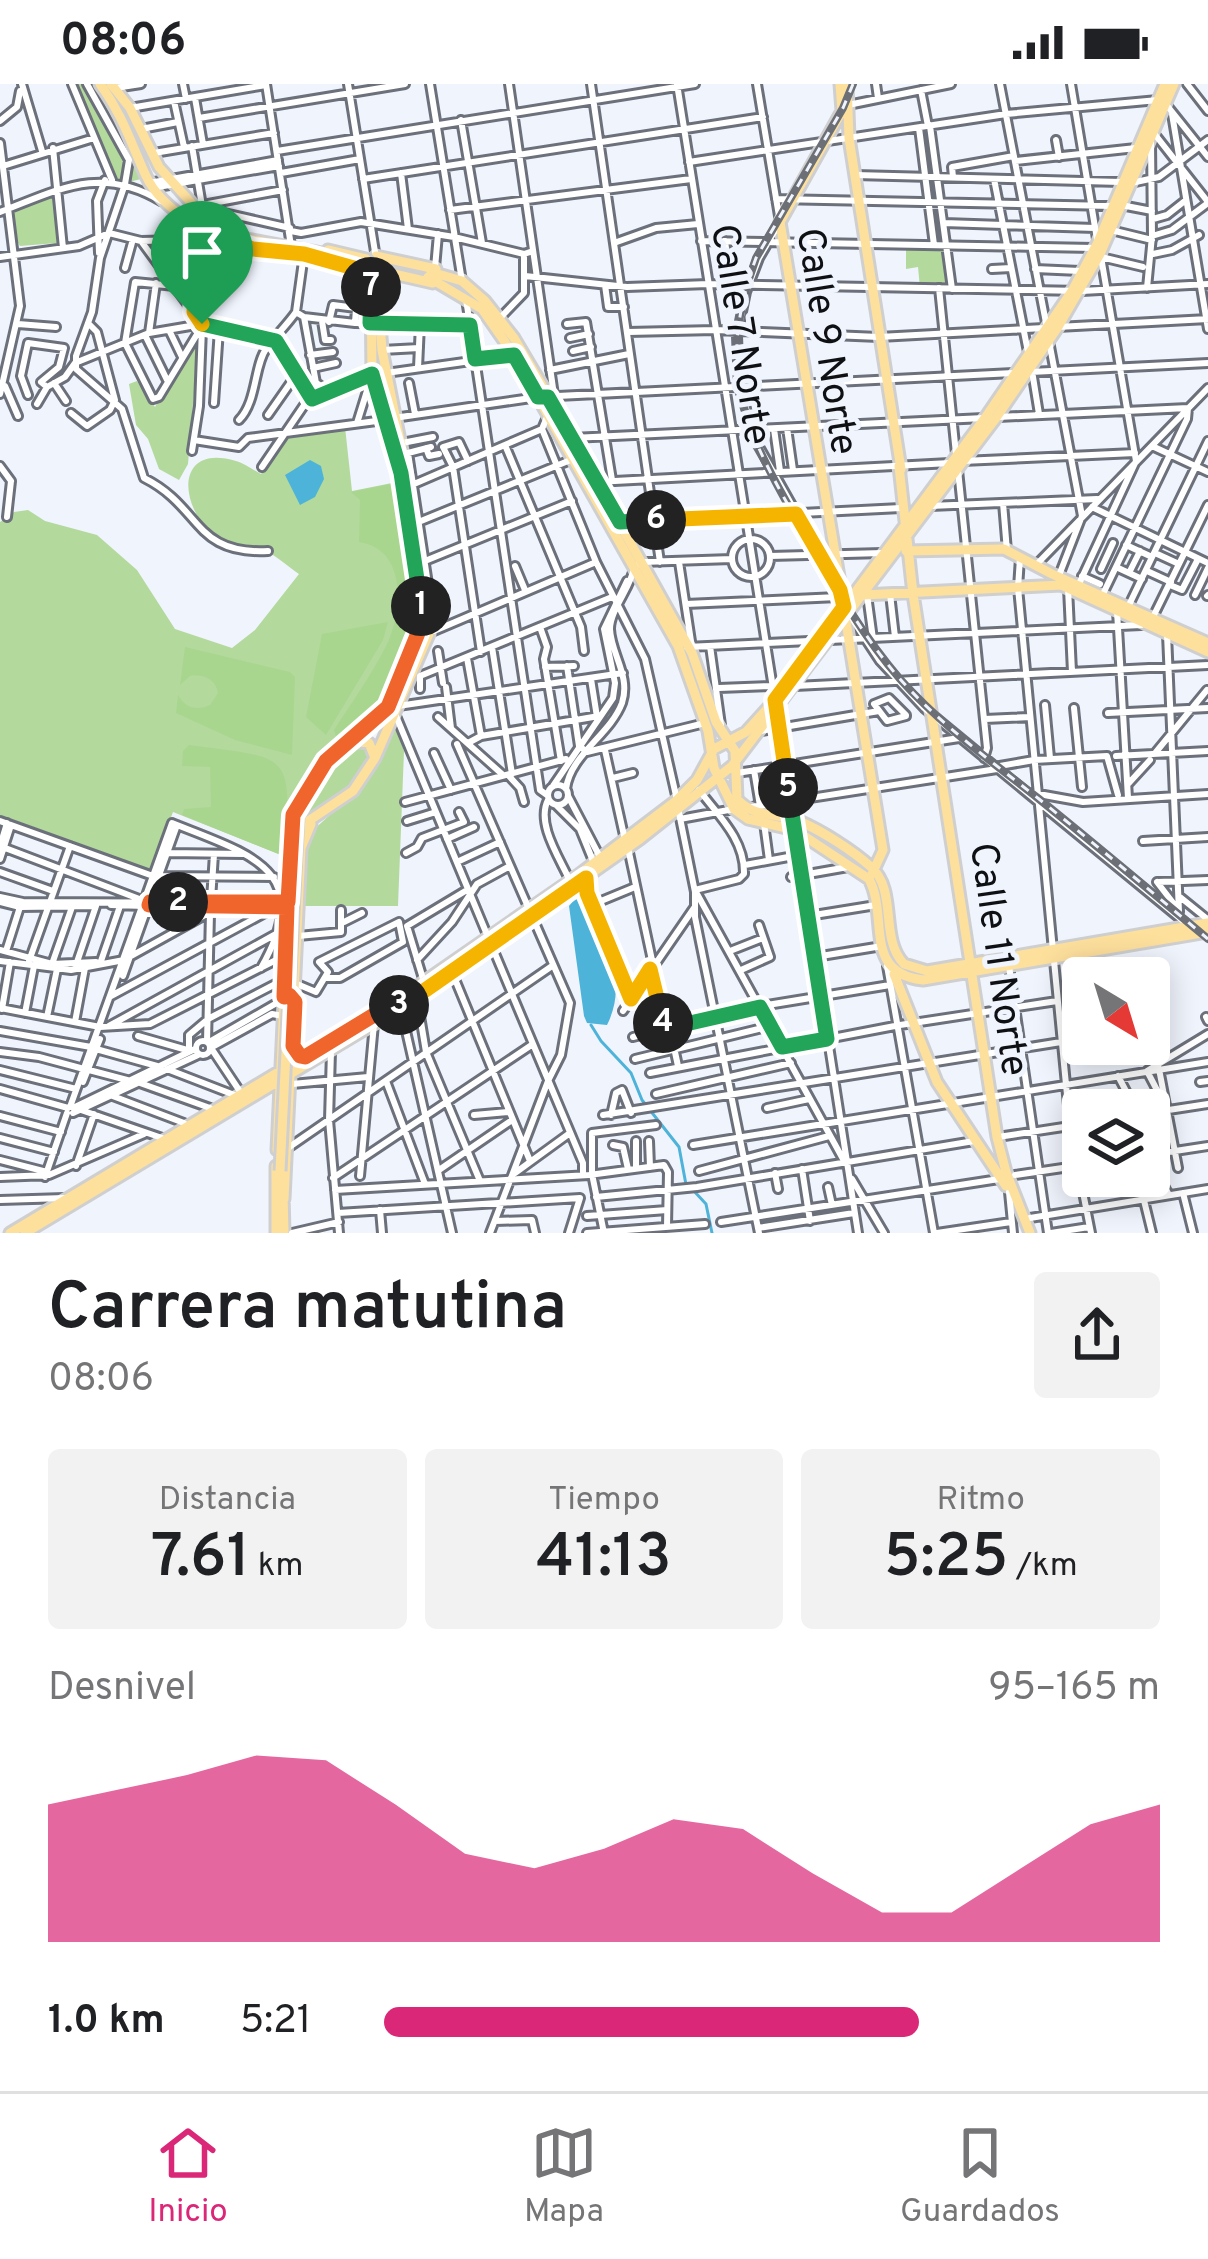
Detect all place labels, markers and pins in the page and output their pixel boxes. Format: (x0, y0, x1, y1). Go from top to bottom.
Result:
pin (151, 201, 253, 324)
pin: 7 (341, 257, 401, 317)
pin: 6 (626, 490, 686, 550)
pin: 1 (391, 576, 451, 636)
pin: 5 (758, 758, 818, 818)
pin: 2 (148, 872, 208, 932)
pin: 3 (369, 975, 429, 1035)
pin: 4 (633, 993, 693, 1053)

